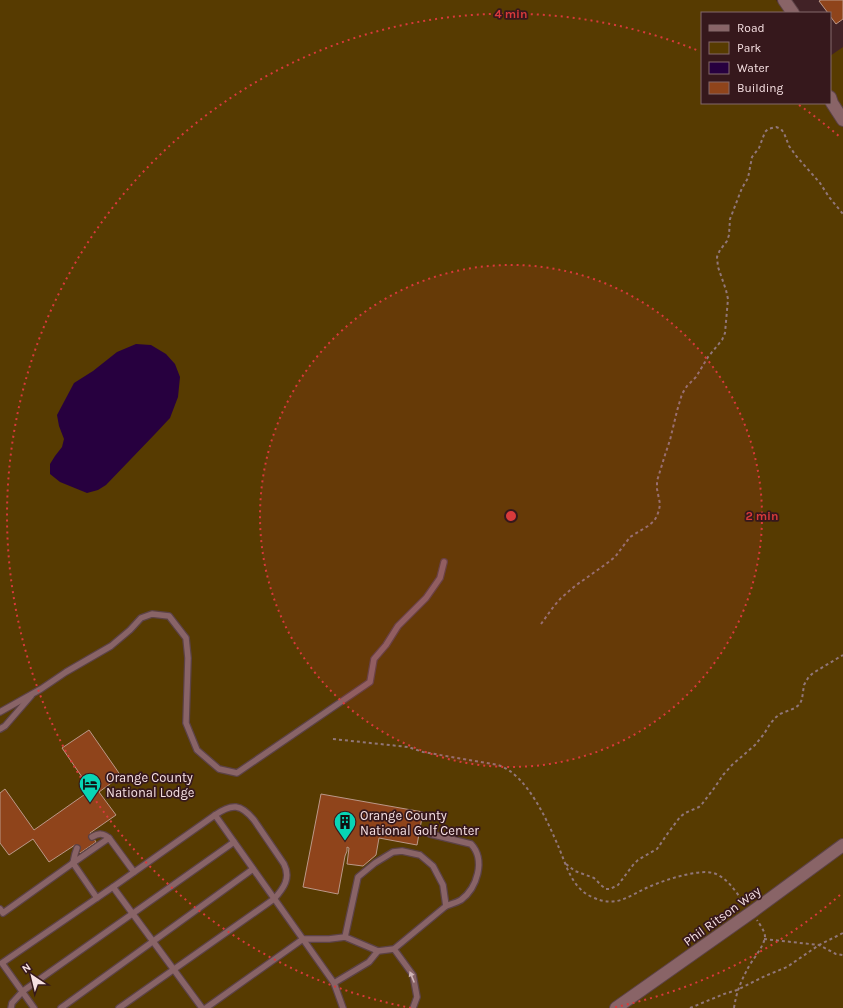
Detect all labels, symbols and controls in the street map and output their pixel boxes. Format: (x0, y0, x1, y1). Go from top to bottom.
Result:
text: 4 min (495, 7, 527, 21)
legend (701, 12, 831, 104)
text: Road (737, 21, 765, 35)
text: Park (737, 41, 762, 55)
text: Water (737, 61, 770, 75)
text: Building (737, 81, 784, 95)
centre of rings (504, 509, 518, 523)
text: 2 min (745, 509, 779, 523)
place label: Orange County National Lodge (106, 770, 195, 800)
hotel icon: Orange County National Lodge (77, 771, 103, 804)
place label: Orange County National Golf Center (360, 808, 479, 838)
building icon: Orange County National Golf Center (332, 809, 358, 842)
street label: Phil Ritson Way (681, 883, 763, 949)
north arrow (12, 956, 52, 996)
text: N (20, 961, 34, 976)
one-way arrow (408, 970, 414, 982)

